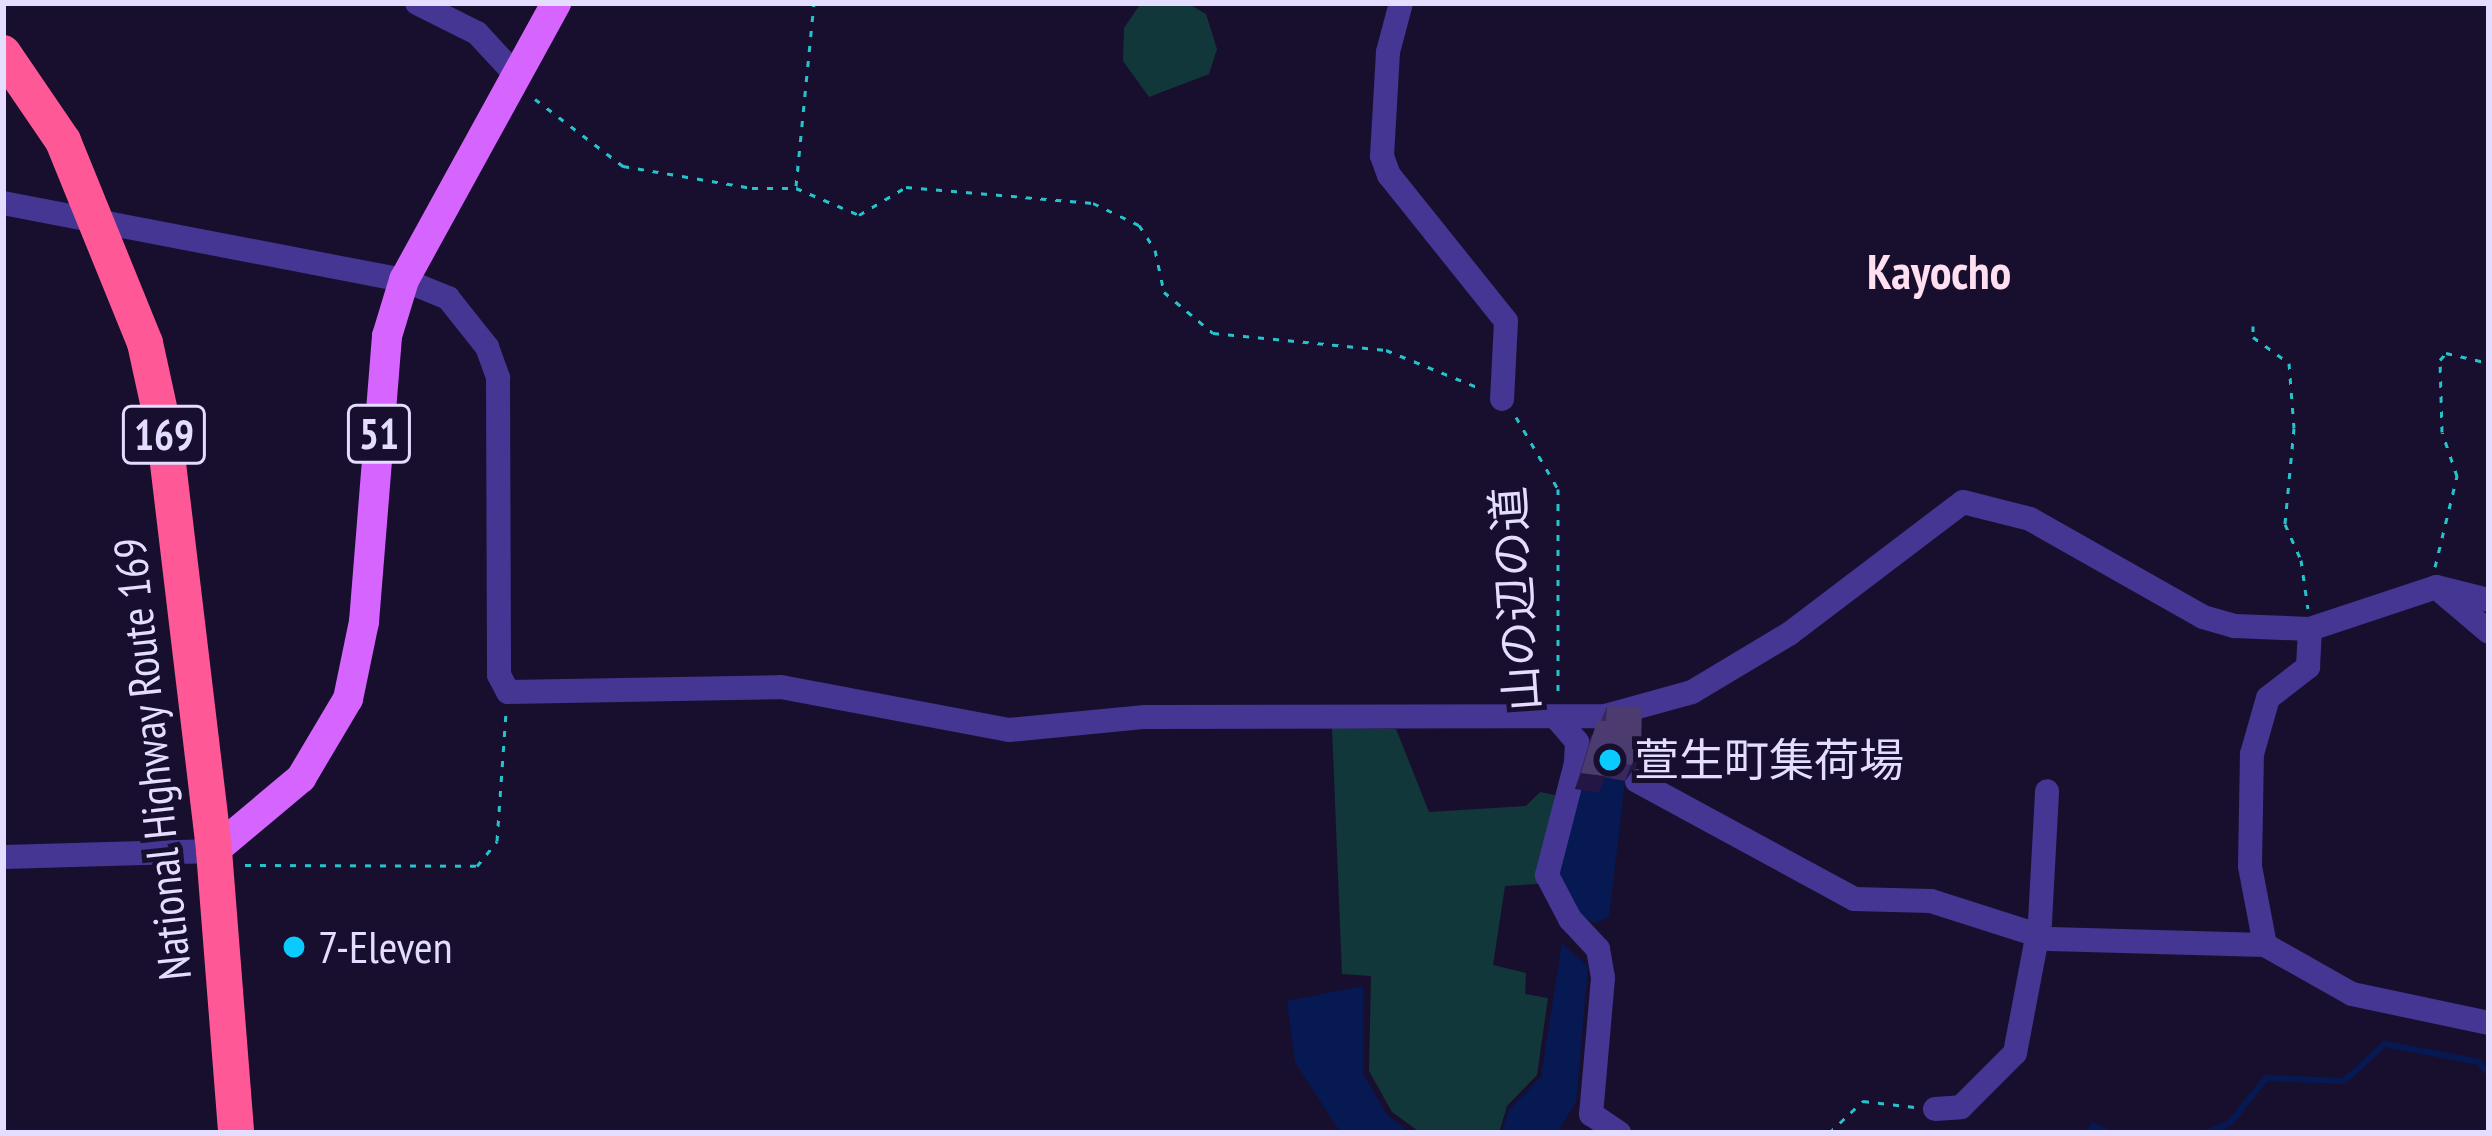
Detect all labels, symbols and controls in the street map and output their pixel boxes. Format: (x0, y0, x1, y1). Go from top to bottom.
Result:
district label: Kayocho (1867, 243, 2011, 301)
road number: 51 (346, 398, 412, 470)
road number: 169 (119, 399, 209, 471)
street label: 山の辺の道 (1480, 485, 1550, 713)
street label: National Highway Route 169 (102, 535, 202, 983)
place label: 萱生町集荷場 (1634, 733, 1904, 787)
marker: 萱生町集荷場 (1597, 747, 1623, 773)
place label: 7-Eleven (318, 920, 452, 974)
marker: 7-Eleven (281, 934, 307, 960)

